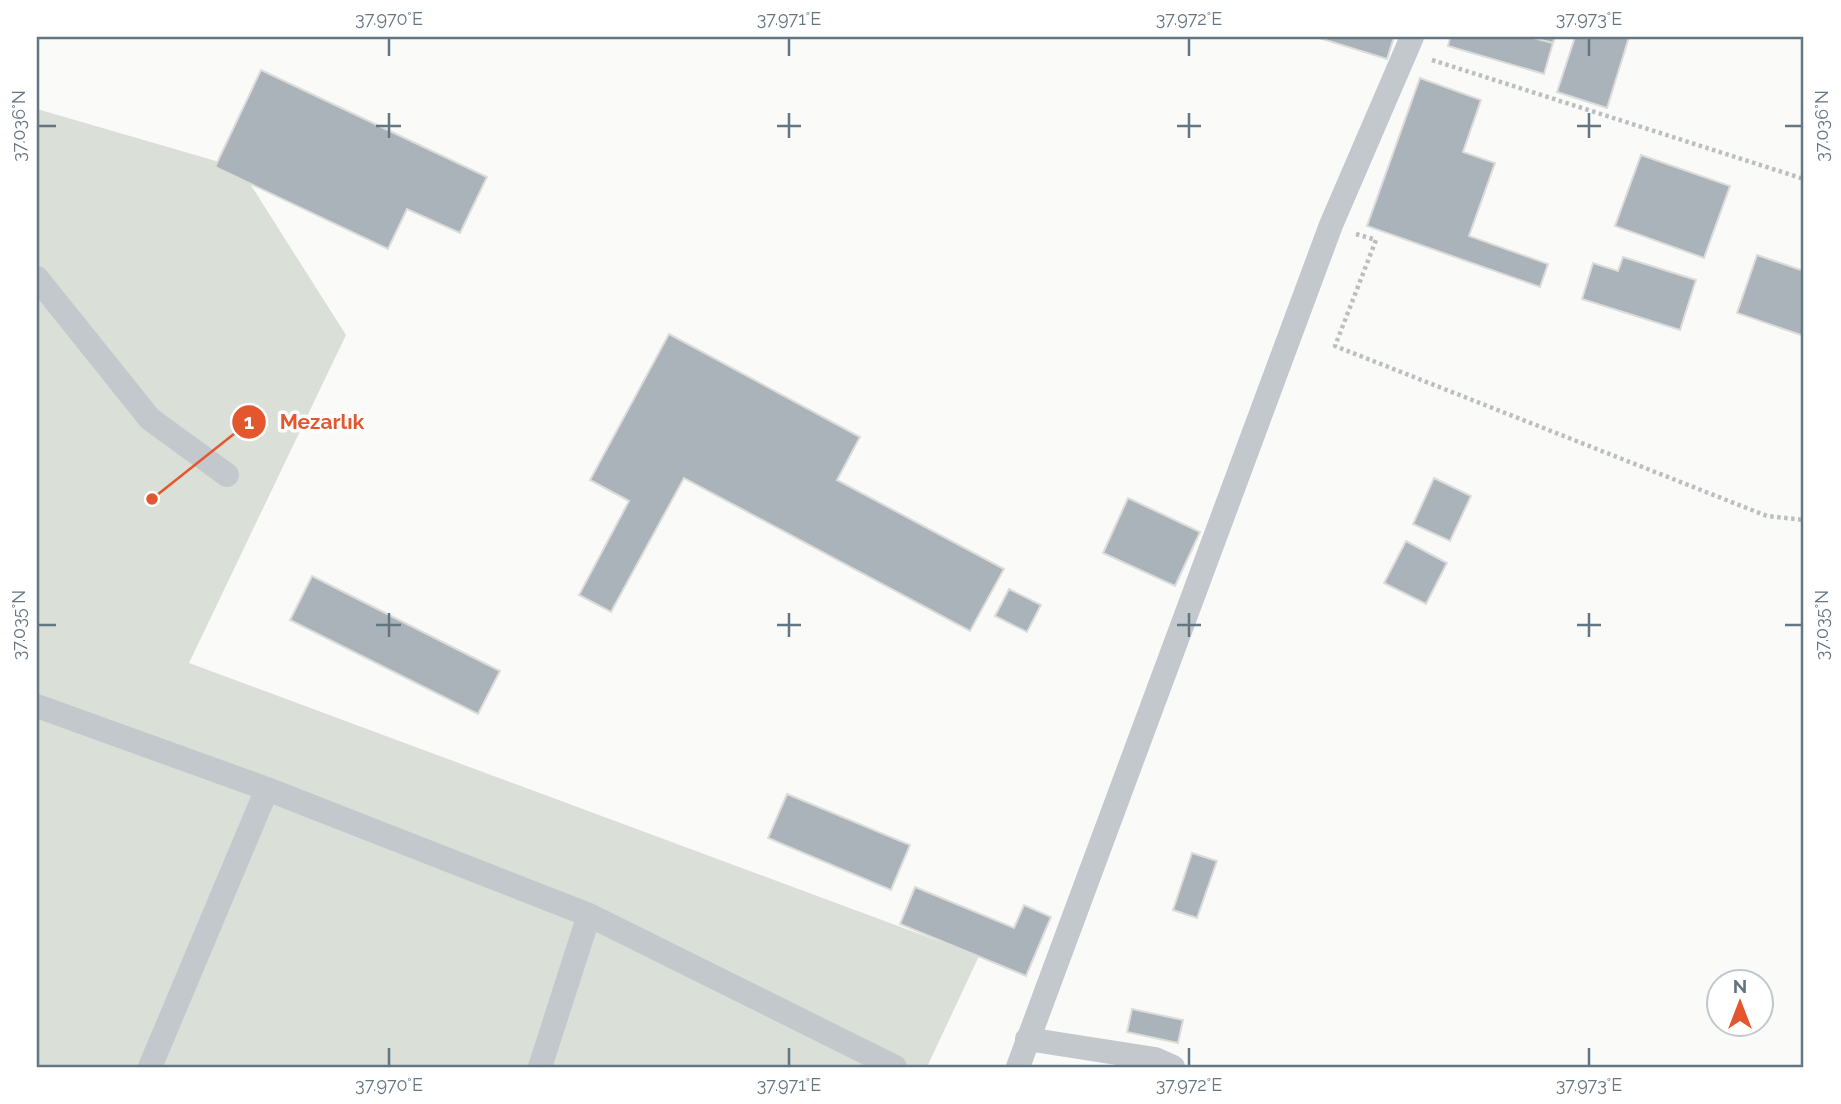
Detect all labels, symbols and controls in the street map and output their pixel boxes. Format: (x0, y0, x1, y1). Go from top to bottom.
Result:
text: 37.970°E (355, 8, 423, 29)
text: 37.971°E (757, 8, 821, 29)
text: 37.972°E (1156, 8, 1222, 29)
text: 37.973°E (1556, 8, 1622, 29)
text: 37.036°N (8, 90, 29, 162)
text: 37.036°N (1811, 90, 1832, 162)
callout: Mezarlık (231, 401, 379, 443)
text: 1 (244, 409, 254, 434)
text: Mezarlık (280, 409, 365, 434)
text: 37.035°N (8, 590, 29, 660)
text: 37.035°N (1811, 590, 1832, 660)
north arrow (1704, 968, 1774, 1038)
text: N (1733, 975, 1747, 997)
text: 37.970°E (355, 1074, 423, 1095)
text: 37.971°E (757, 1074, 821, 1095)
text: 37.972°E (1156, 1074, 1222, 1095)
text: 37.973°E (1556, 1074, 1622, 1095)

